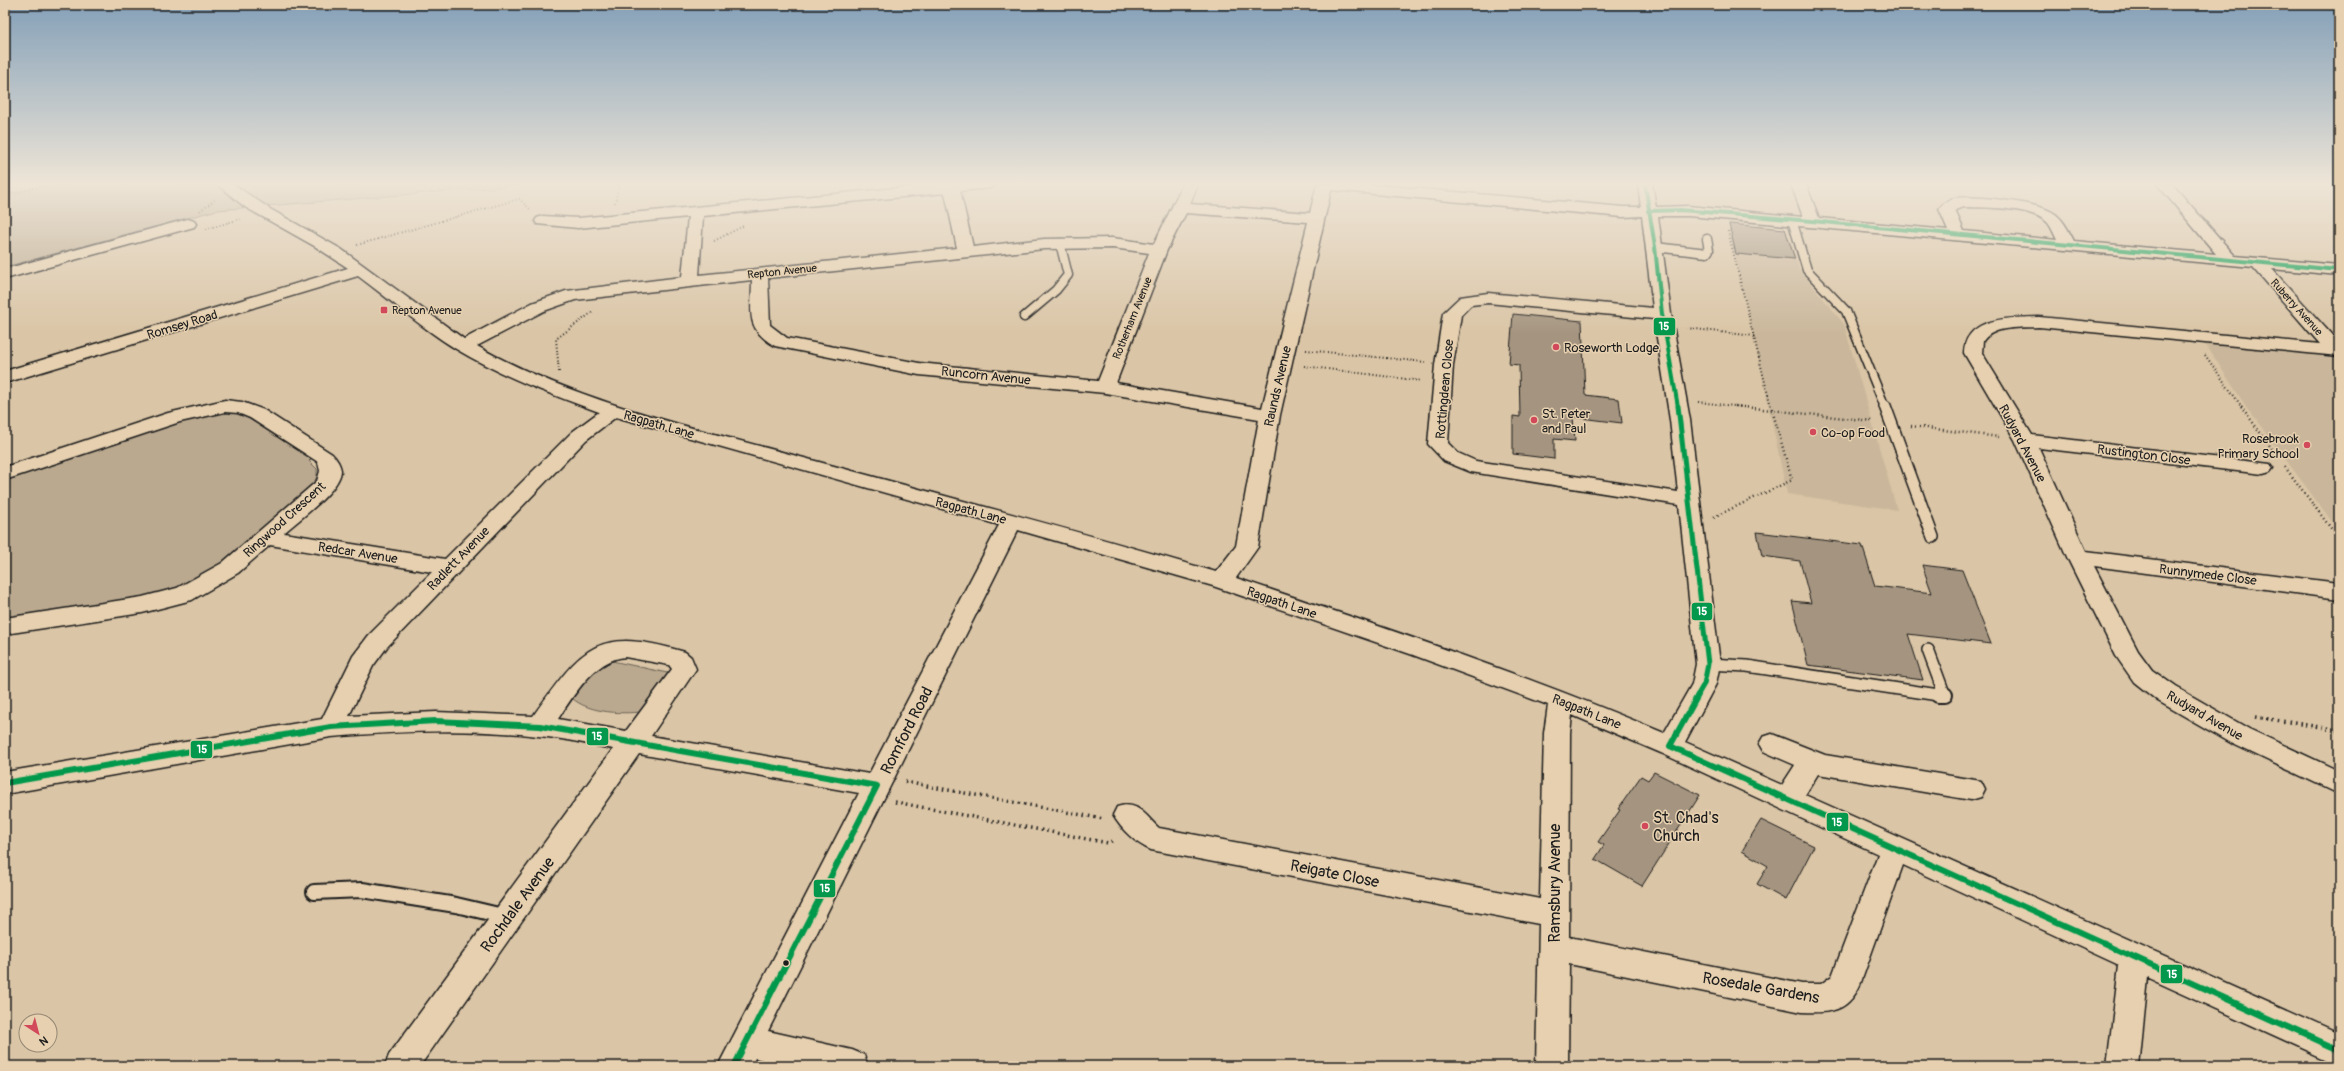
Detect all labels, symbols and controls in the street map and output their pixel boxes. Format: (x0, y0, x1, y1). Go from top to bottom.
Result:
street label: Repton Avenue (747, 261, 818, 282)
street label: Rotherham Avenue (1110, 275, 1155, 361)
street label: Ruberry Avenue (2268, 276, 2326, 339)
place label: Repton Avenue (392, 304, 462, 317)
marker: Repton Avenue (379, 305, 389, 315)
street label: Romsey Road (145, 307, 220, 343)
line badge: 15 (1653, 317, 1676, 336)
text: 15 (1659, 320, 1669, 333)
street label: Rottingdean Close (1433, 338, 1457, 440)
place label: Roseworth Lodge (1564, 340, 1659, 356)
marker: Roseworth Lodge (1551, 342, 1561, 352)
street label: Raunds Avenue (1261, 344, 1295, 428)
street label: Runcorn Avenue (940, 363, 1032, 389)
street label: Rudyard Avenue (1995, 402, 2050, 486)
place label: St. Peter and Paul (1542, 406, 1591, 437)
street label: Ragpath Lane (622, 407, 696, 443)
marker: St. Peter and Paul (1529, 415, 1539, 425)
place label: Co-op Food (1821, 425, 1885, 441)
marker: Co-op Food (1808, 427, 1818, 437)
place label: Rosebrook Primary School (2218, 431, 2300, 462)
marker: Rosebrook Primary School (2302, 440, 2312, 450)
street label: Rustington Close (2096, 441, 2192, 469)
street label: Ringwood Crescent (240, 478, 330, 561)
street label: Ragpath Lane (933, 494, 1009, 528)
street label: Radlett Avenue (424, 523, 494, 594)
street label: Redcar Avenue (317, 539, 399, 567)
street label: Runnymede Close (2158, 561, 2258, 589)
street label: Ragpath Lane (1245, 584, 1319, 623)
line badge: 15 (1691, 602, 1713, 621)
text: 15 (1697, 605, 1707, 618)
street label: Romford Road (876, 683, 937, 778)
street label: Rudyard Avenue (2163, 688, 2246, 744)
street label: Ragpath Lane (1550, 691, 1624, 733)
line badge: 15 (586, 727, 609, 746)
text: 15 (592, 730, 602, 743)
line badge: 15 (190, 740, 213, 759)
text: 15 (197, 743, 207, 756)
place label: St. Chad's Church (1653, 808, 1719, 846)
line badge: 15 (1826, 812, 1849, 832)
text: 15 (1832, 816, 1842, 829)
marker: St. Chad's Church (1640, 821, 1650, 831)
street label: Ramsbury Avenue (1545, 823, 1565, 942)
street label: Rochdale Avenue (476, 853, 559, 956)
street label: Reigate Close (1289, 856, 1381, 892)
line badge: 15 (813, 879, 836, 898)
text: 15 (820, 882, 830, 895)
unlabelled marker (781, 958, 791, 968)
line badge: 15 (2160, 964, 2183, 984)
street label: Rosedale Gardens (1701, 968, 1821, 1008)
text: 15 (2167, 968, 2177, 981)
north arrow (18, 1013, 58, 1053)
text: N (36, 1033, 50, 1048)

